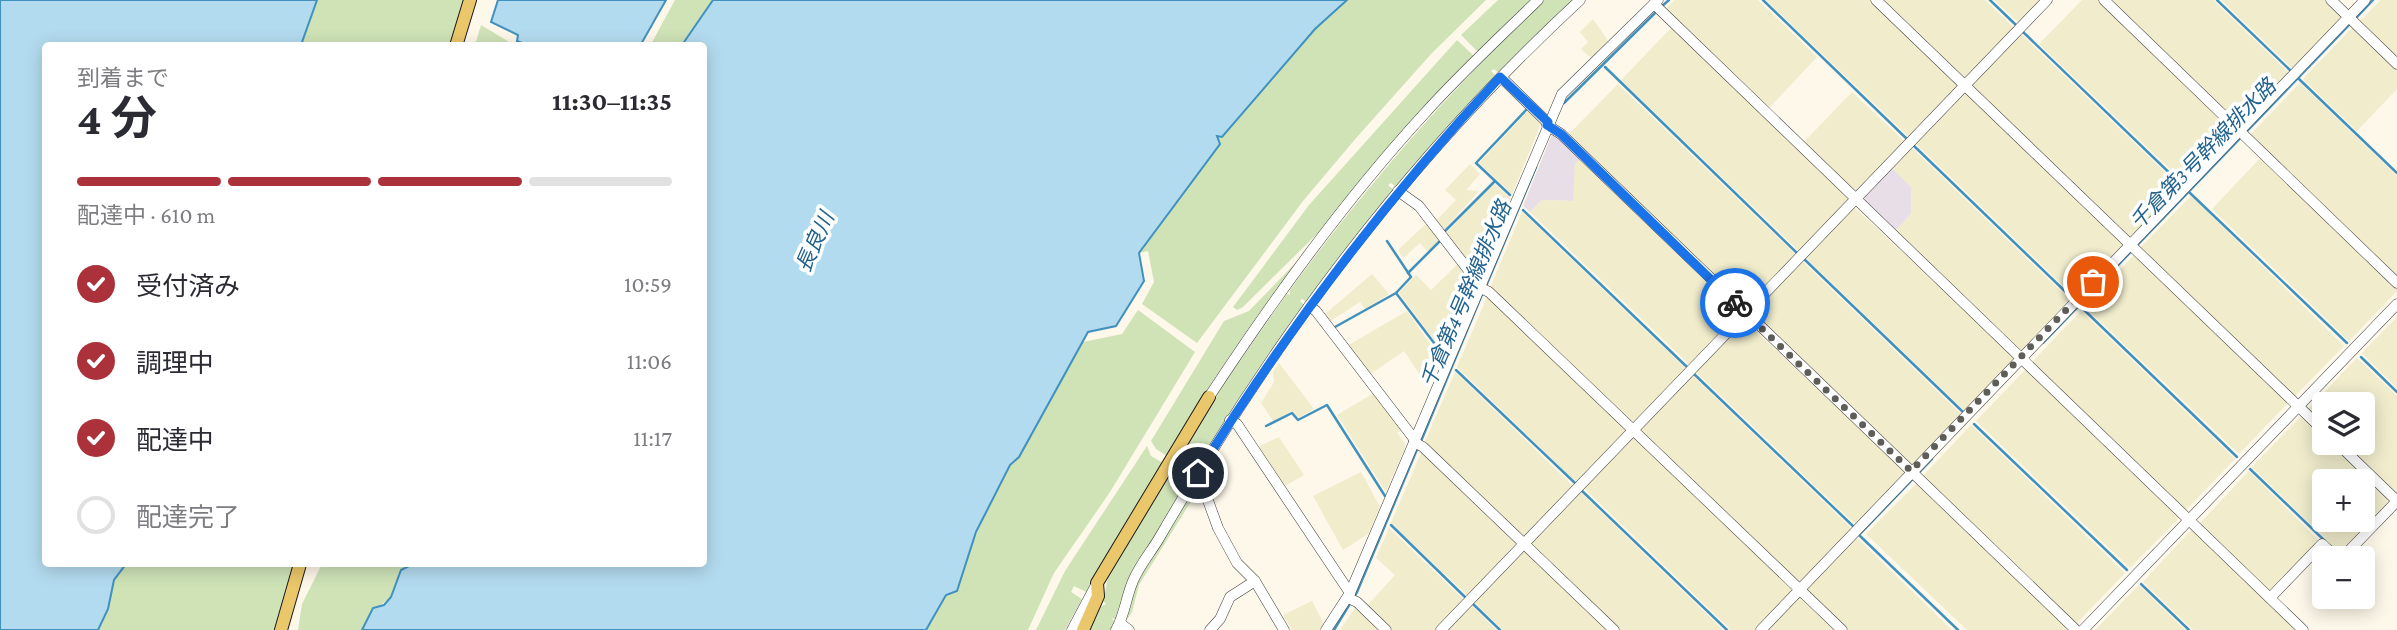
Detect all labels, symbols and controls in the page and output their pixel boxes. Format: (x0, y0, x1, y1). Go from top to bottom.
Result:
text: 到着まで (77, 65, 169, 91)
water label: 千倉第3号幹線排水路 (2125, 73, 2282, 234)
text: 11:30–11:35 (552, 87, 672, 116)
text: 4 分 (77, 93, 157, 144)
water label: 千倉第4号幹線排水路 (1416, 196, 1517, 391)
text: 配達中 · 610 m (77, 202, 215, 228)
water label: 長良川 (791, 207, 840, 276)
pin (2063, 252, 2123, 312)
icon: bag (2074, 263, 2112, 301)
icon: check (77, 265, 115, 303)
courier (1700, 268, 1770, 338)
text: 10:59 (624, 271, 672, 297)
text: 受付済み (136, 272, 240, 301)
icon: bike (1716, 284, 1754, 322)
icon: check (77, 342, 115, 380)
text: 11:06 (627, 348, 672, 374)
text: 調理中 (136, 349, 214, 378)
map controls (2312, 392, 2375, 609)
button: layers (2312, 392, 2375, 455)
icon: check (77, 419, 115, 457)
text: 11:17 (633, 425, 672, 451)
text: 配達中 (136, 426, 214, 455)
pin (1168, 443, 1228, 503)
icon: home (1179, 454, 1217, 492)
button: + (2312, 469, 2375, 532)
text: 配達完了 (136, 503, 240, 532)
button: − (2312, 546, 2375, 609)

